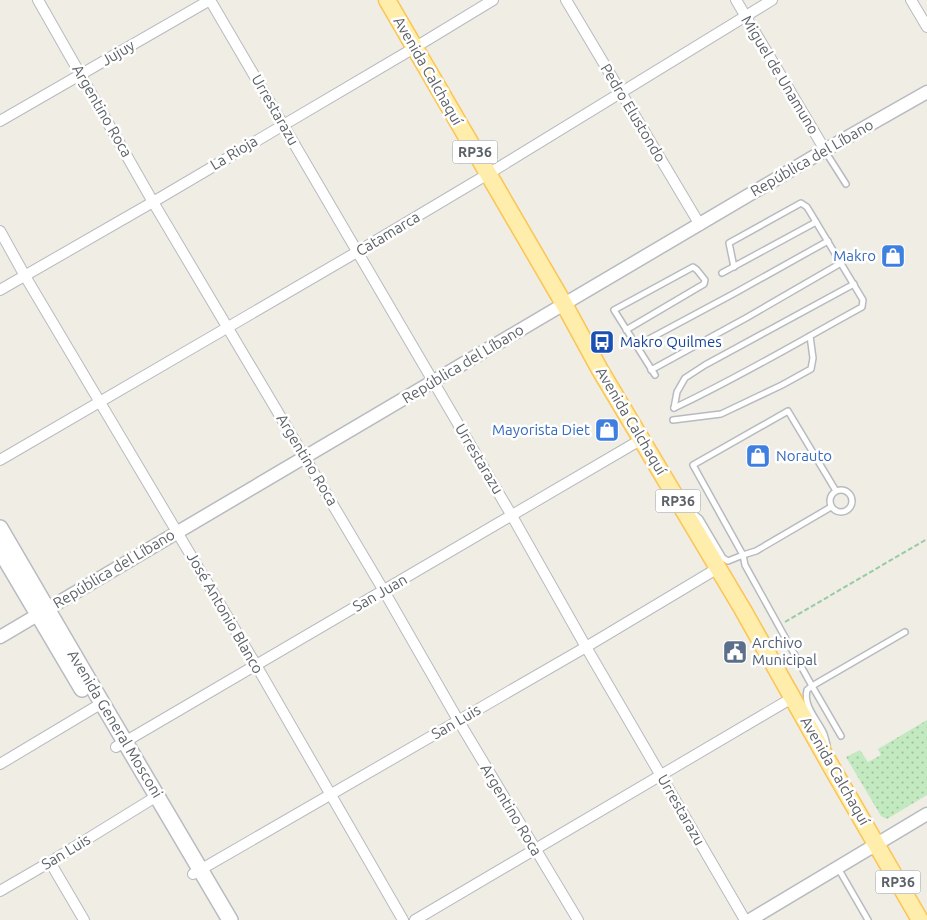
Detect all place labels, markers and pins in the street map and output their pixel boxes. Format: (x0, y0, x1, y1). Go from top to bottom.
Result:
shop icon: Makro (880, 243, 906, 269)
place label: Makro (833, 247, 876, 264)
bus stop icon: Makro Quilmes (589, 329, 615, 355)
place label: Makro Quilmes (620, 333, 722, 350)
shop icon: Mayorista Diet (594, 417, 620, 443)
place label: Mayorista Diet (492, 421, 590, 438)
shop icon: Norauto (745, 443, 771, 469)
place label: Norauto (776, 447, 832, 464)
place label: Archivo Municipal (752, 634, 817, 668)
public building icon: Archivo Municipal (722, 639, 748, 665)

